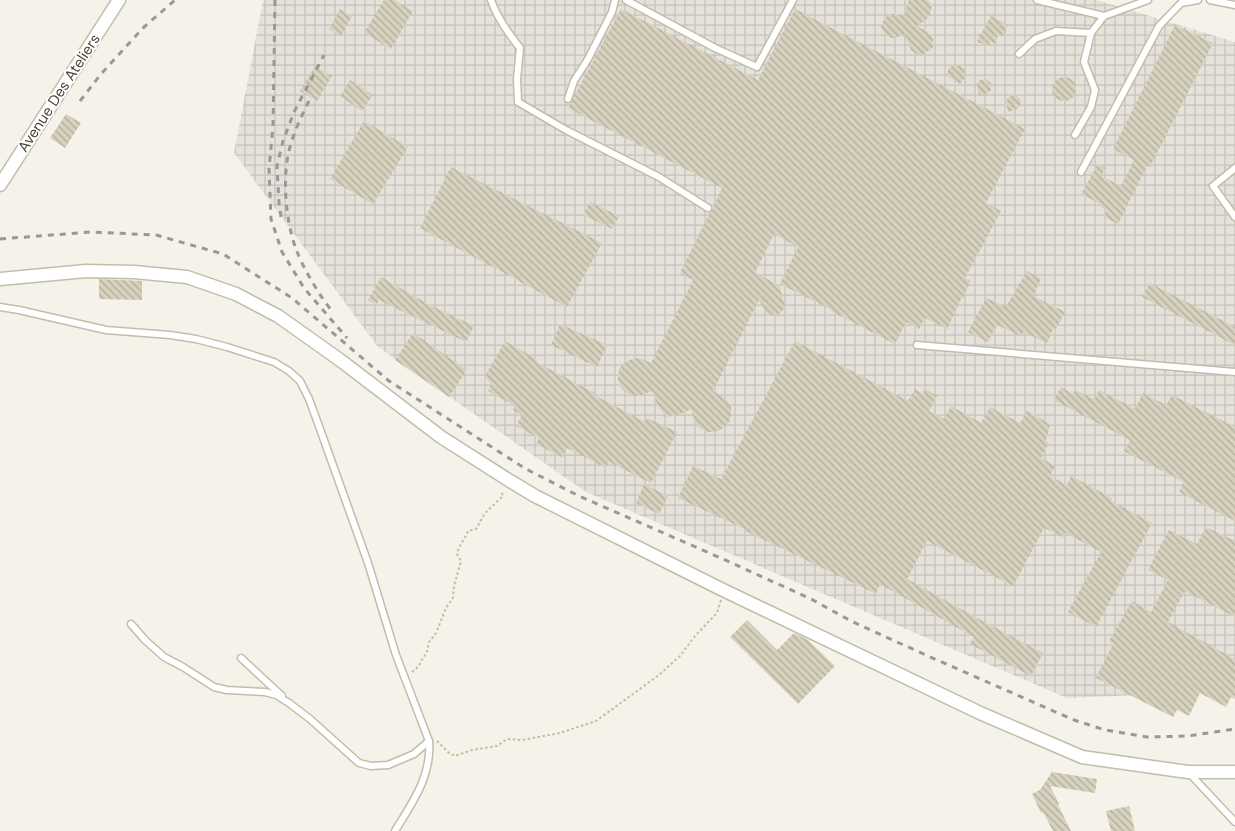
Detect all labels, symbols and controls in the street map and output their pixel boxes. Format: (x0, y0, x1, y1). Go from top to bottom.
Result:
street label: Avenue Des Ateliers (13, 30, 105, 156)

